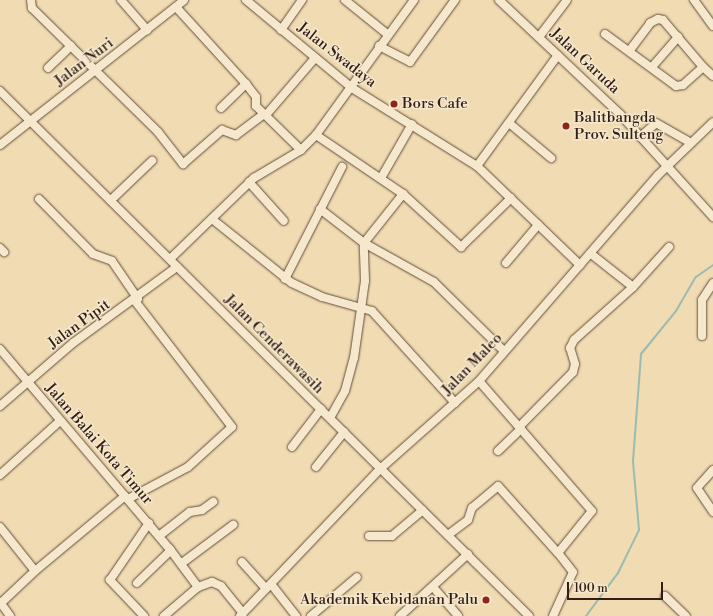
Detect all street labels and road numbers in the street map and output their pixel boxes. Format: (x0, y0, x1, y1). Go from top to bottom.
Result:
street label: Jalan Swadaya (294, 19, 380, 91)
street label: Jalan Garuda (547, 24, 623, 98)
street label: Jalan Nuri (51, 34, 117, 90)
street label: Jalan Cenderawasih (220, 290, 328, 398)
street label: Jalan Pipit (45, 296, 113, 352)
street label: Jalan Maleo (438, 329, 506, 399)
street label: Jalan Balai Kota Timur (41, 380, 157, 508)

